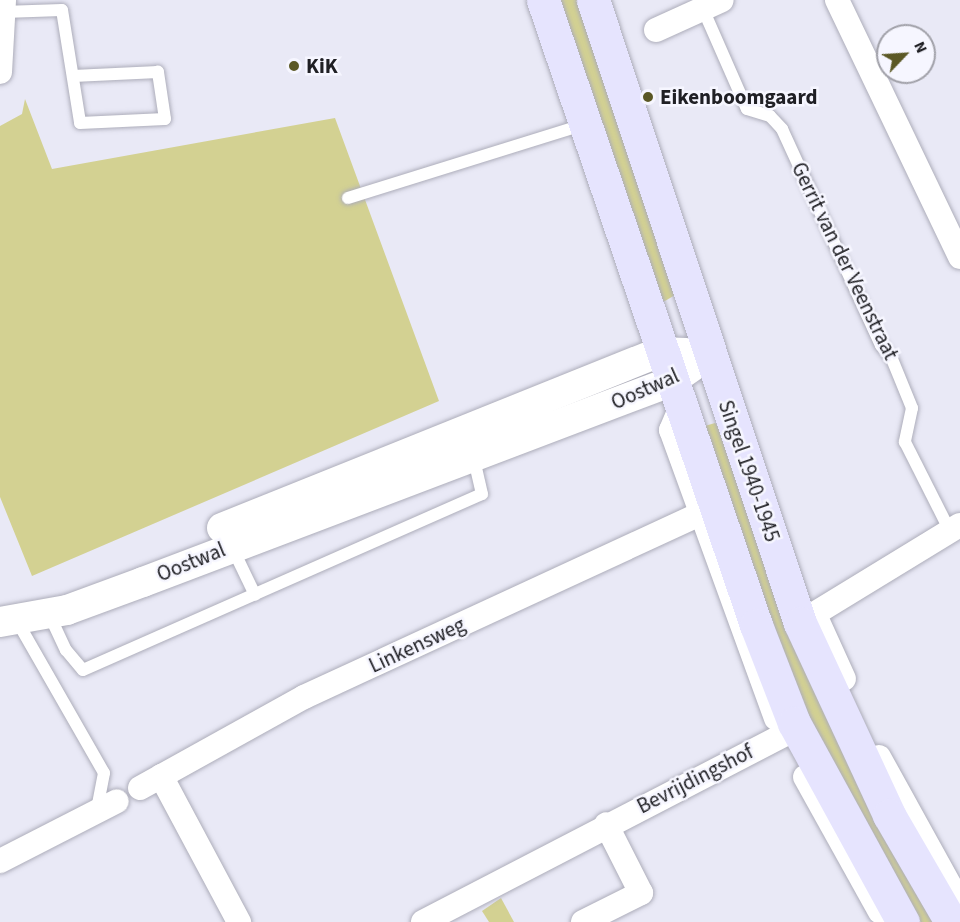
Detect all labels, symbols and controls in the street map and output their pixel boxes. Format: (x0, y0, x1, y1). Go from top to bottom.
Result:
north arrow (876, 24, 936, 84)
text: N (908, 38, 933, 57)
place label: KiK (306, 53, 338, 79)
marker: KiK (287, 59, 301, 73)
place label: Eikenboomgaard (660, 84, 818, 110)
marker: Eikenboomgaard (641, 90, 655, 104)
street label: Gerrit van der Veenstraat (786, 158, 904, 364)
street label: Oostwal (607, 363, 683, 415)
street label: Singel 1940-1945 (713, 397, 785, 545)
street label: Oostwal (153, 537, 229, 587)
street label: Linkensweg (365, 612, 469, 678)
street label: Bevrijdingshof (633, 739, 757, 819)

